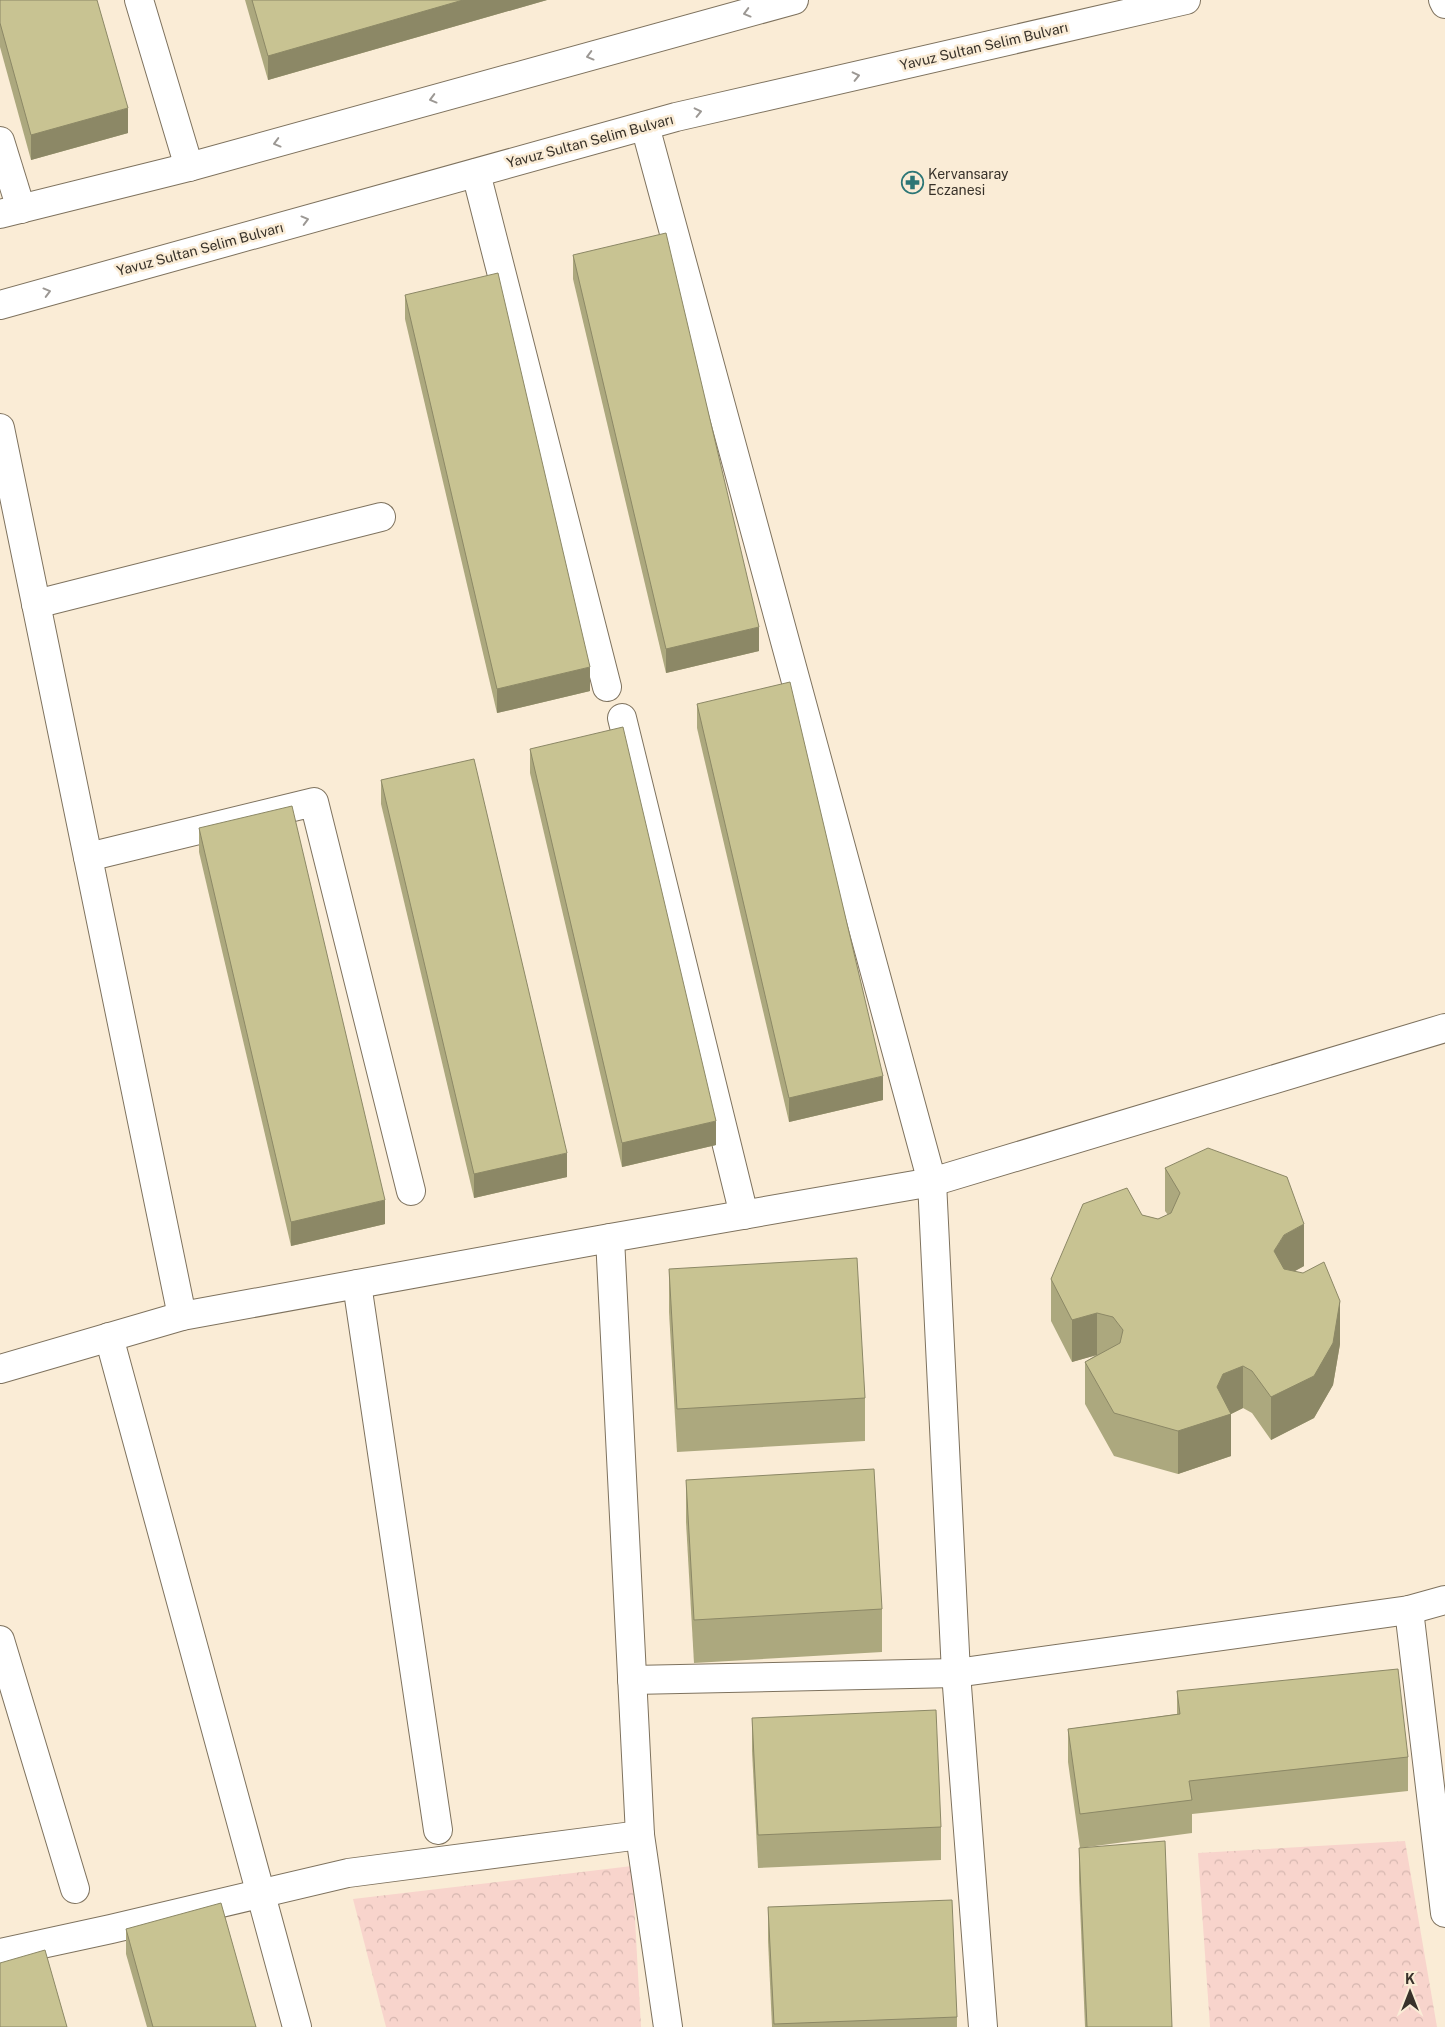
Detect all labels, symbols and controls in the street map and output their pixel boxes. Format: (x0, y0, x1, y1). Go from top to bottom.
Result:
one-way arrow (742, 7, 751, 18)
street label: Yavuz Sultan Selim Bulvarı (898, 19, 1070, 73)
one-way arrow (586, 51, 595, 61)
one-way arrow (852, 71, 861, 82)
one-way arrow (430, 94, 438, 104)
one-way arrow (693, 107, 702, 118)
street label: Yavuz Sultan Selim Bulvarı (505, 111, 675, 171)
one-way arrow (273, 137, 281, 147)
place label: Kervansaray Eczanesi (928, 166, 1009, 198)
pharmacy icon: Kervansaray Eczanesi (900, 170, 924, 194)
one-way arrow (300, 216, 308, 226)
street label: Yavuz Sultan Selim Bulvarı (115, 219, 285, 279)
one-way arrow (42, 287, 51, 297)
north arrow (1385, 1967, 1435, 2017)
text: K (1405, 1971, 1415, 1987)

